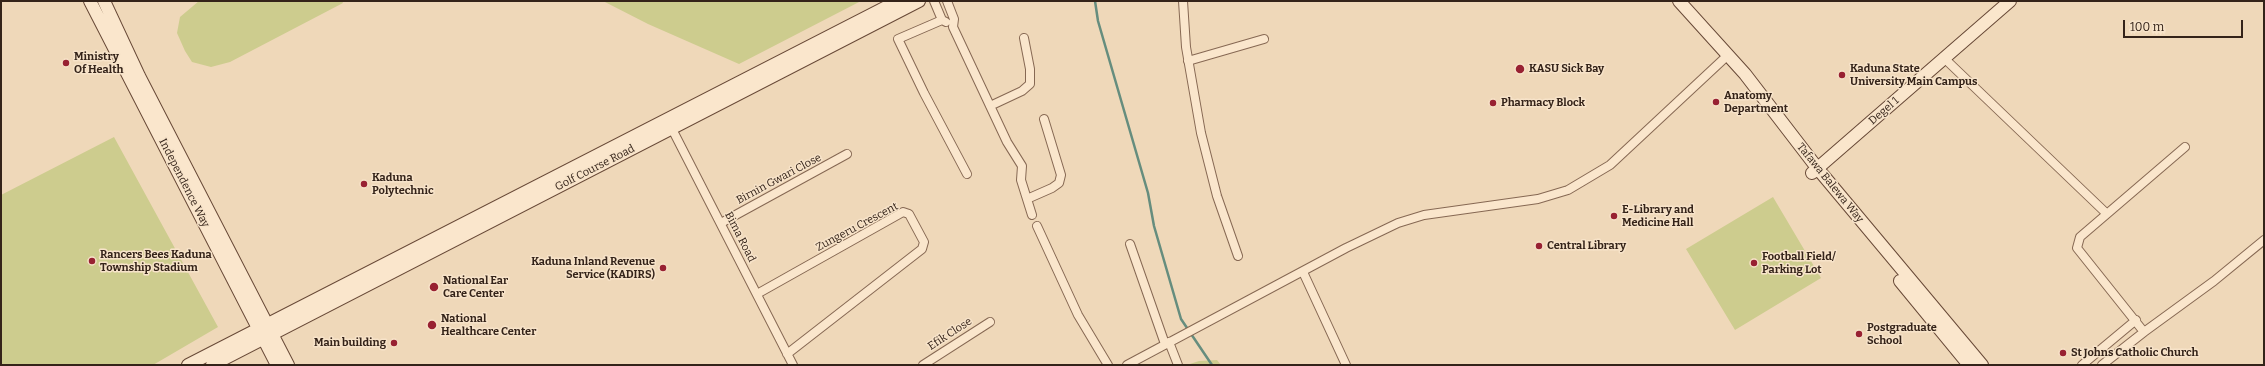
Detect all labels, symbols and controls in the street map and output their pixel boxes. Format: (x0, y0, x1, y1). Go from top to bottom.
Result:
scale bar (2125, 12, 2245, 38)
text: 100 m (2130, 20, 2164, 34)
place label: Ministry Of Health (74, 50, 123, 76)
marker: Ministry Of Health (61, 58, 71, 68)
place label: KASU Sick Bay (1529, 62, 1604, 76)
place label: Kaduna State University Main Campus (1850, 62, 1977, 88)
marker: KASU Sick Bay (1514, 63, 1526, 75)
marker: Kaduna State University Main Campus (1837, 70, 1847, 80)
place label: Anatomy Department (1724, 89, 1788, 115)
street label: Degel 1 (1866, 94, 1902, 128)
place label: Pharmacy Block (1501, 96, 1585, 110)
marker: Anatomy Department (1711, 97, 1721, 107)
marker: Pharmacy Block (1488, 98, 1498, 108)
street label: Independence Way (156, 136, 212, 230)
street label: Tafawa Balewa Way (1794, 141, 1866, 225)
street label: Golf Course Road (553, 142, 637, 194)
street label: Birnin Gwari Close (734, 151, 824, 207)
place label: Kaduna Polytechnic (372, 171, 434, 197)
marker: Kaduna Polytechnic (359, 179, 369, 189)
street label: Zungeru Crescent (814, 200, 900, 254)
place label: E-Library and Medicine Hall (1622, 203, 1694, 229)
street label: Bima Road (722, 210, 758, 264)
marker: E-Library and Medicine Hall (1609, 211, 1619, 221)
place label: Central Library (1547, 239, 1626, 253)
marker: Central Library (1534, 241, 1544, 251)
place label: Rancers Bees Kaduna Township Stadium (100, 248, 212, 274)
place label: Football Field/ Parking Lot (1762, 250, 1836, 276)
place label: Kaduna Inland Revenue Service (KADIRS) (531, 255, 655, 281)
marker: Rancers Bees Kaduna Township Stadium (87, 256, 97, 266)
marker: Football Field/ Parking Lot (1749, 258, 1759, 268)
marker: Kaduna Inland Revenue Service (KADIRS) (658, 263, 668, 273)
place label: National Ear Care Center (443, 274, 508, 300)
marker: National Ear Care Center (428, 281, 440, 293)
place label: National Healthcare Center (441, 312, 536, 338)
street label: Efik Close (925, 315, 975, 353)
marker: National Healthcare Center (426, 319, 438, 331)
place label: Postgraduate School (1867, 321, 1937, 347)
marker: Postgraduate School (1854, 329, 1864, 339)
place label: Main building (314, 336, 386, 350)
marker: Main building (389, 338, 399, 348)
place label: St Johns Catholic Church (2071, 346, 2199, 360)
marker: St Johns Catholic Church (2058, 348, 2068, 358)

